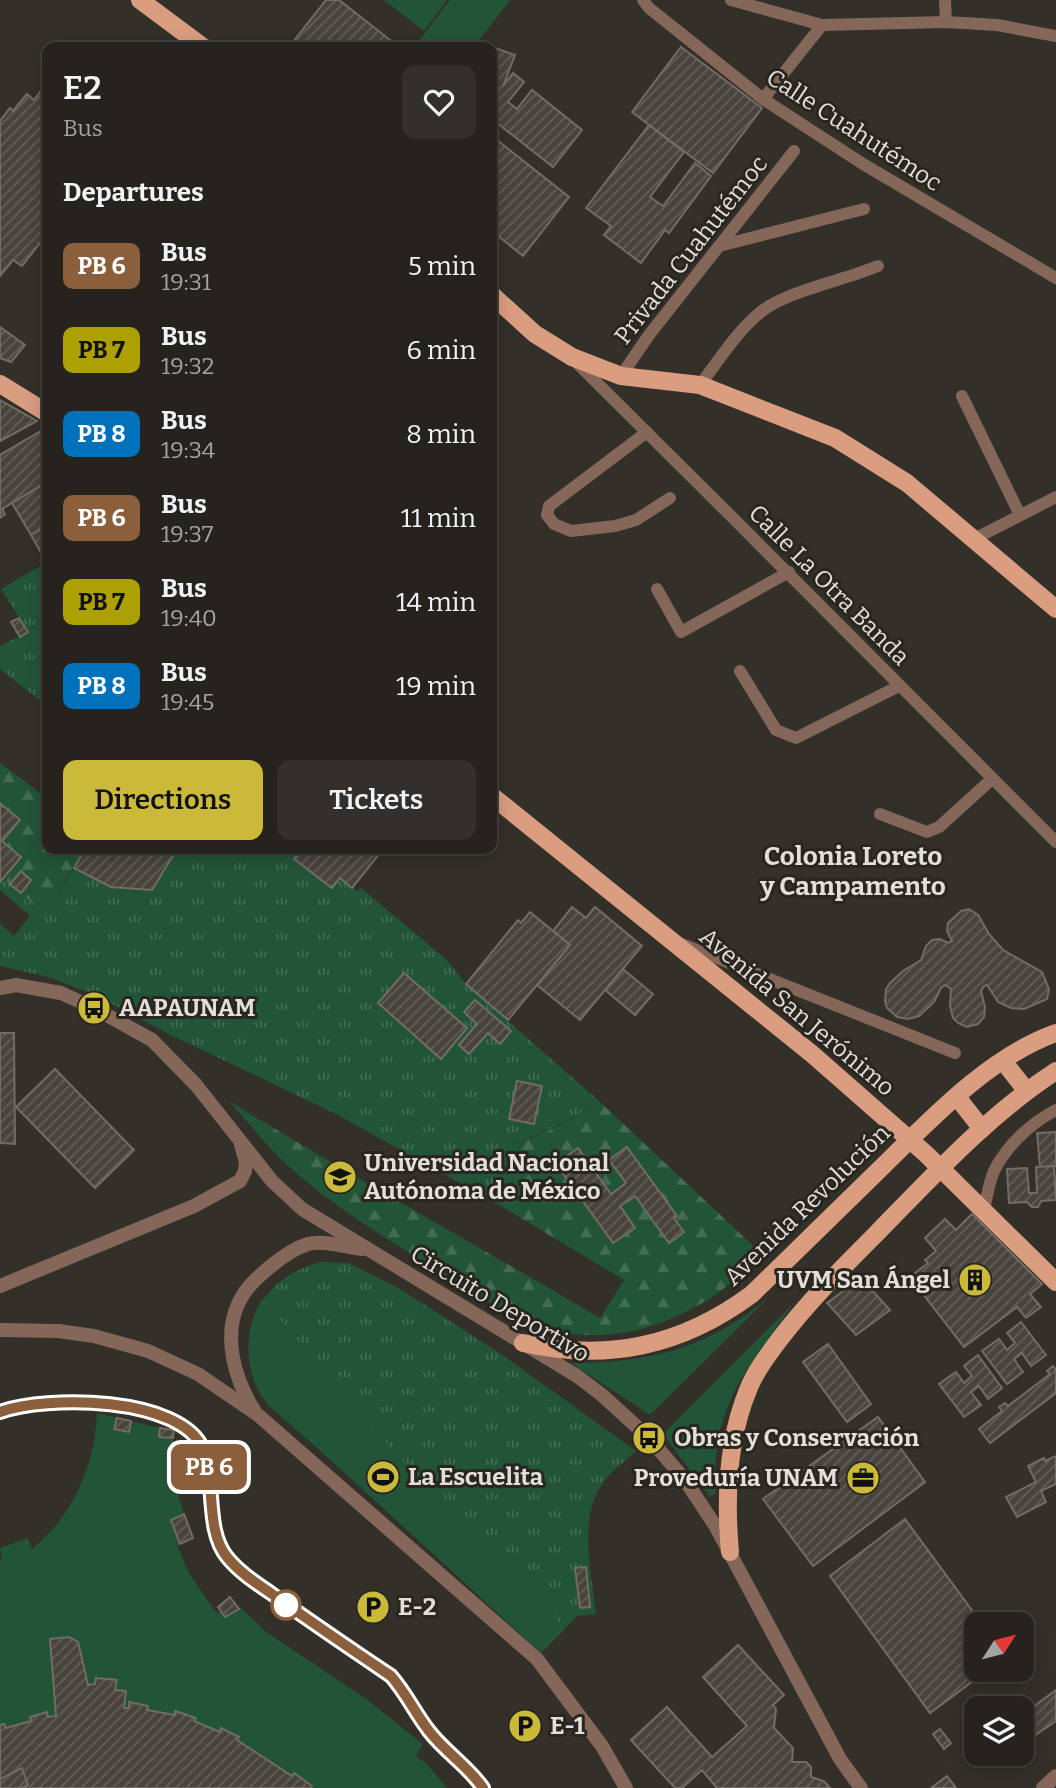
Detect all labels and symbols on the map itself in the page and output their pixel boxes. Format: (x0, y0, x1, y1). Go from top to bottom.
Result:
street label: Calle Cuahutémoc (761, 63, 947, 197)
street label: Privada Cuahutémoc (609, 150, 773, 350)
street label: Calle La Otra Banda (743, 499, 915, 671)
district label: Colonia Loreto y Campamento (759, 841, 946, 902)
street label: Avenida San Jerónimo (694, 922, 900, 1102)
bus stop icon: AAPAUNAM (75, 989, 113, 1027)
place label: AAPAUNAM (119, 994, 256, 1022)
street label: Avenida Revolución (718, 1119, 896, 1291)
place label: Universidad Nacional Autónoma de México (364, 1149, 610, 1205)
school or university icon: Universidad Nacional Autónoma de México (321, 1158, 359, 1196)
street label: Circuito Deportivo (406, 1240, 594, 1368)
building icon: UVM San Ángel (956, 1261, 994, 1299)
place label: UVM San Ángel (777, 1264, 951, 1294)
bus stop icon: Obras y Conservación (630, 1419, 668, 1457)
place label: Obras y Conservación (674, 1424, 920, 1452)
line badge: PB 6 (160, 1444, 258, 1490)
sports icon: La Escuelita (364, 1458, 402, 1496)
office icon: Proveduría UNAM (844, 1459, 882, 1497)
place label: La Escuelita (408, 1463, 544, 1491)
place label: Proveduría UNAM (634, 1464, 838, 1492)
parking icon: E-2 (354, 1588, 392, 1626)
unlabelled marker (271, 1590, 301, 1620)
place label: E-2 (398, 1593, 436, 1621)
north arrow (964, 1612, 1034, 1682)
parking icon: E-1 (506, 1707, 544, 1745)
place label: E-1 (550, 1712, 585, 1740)

